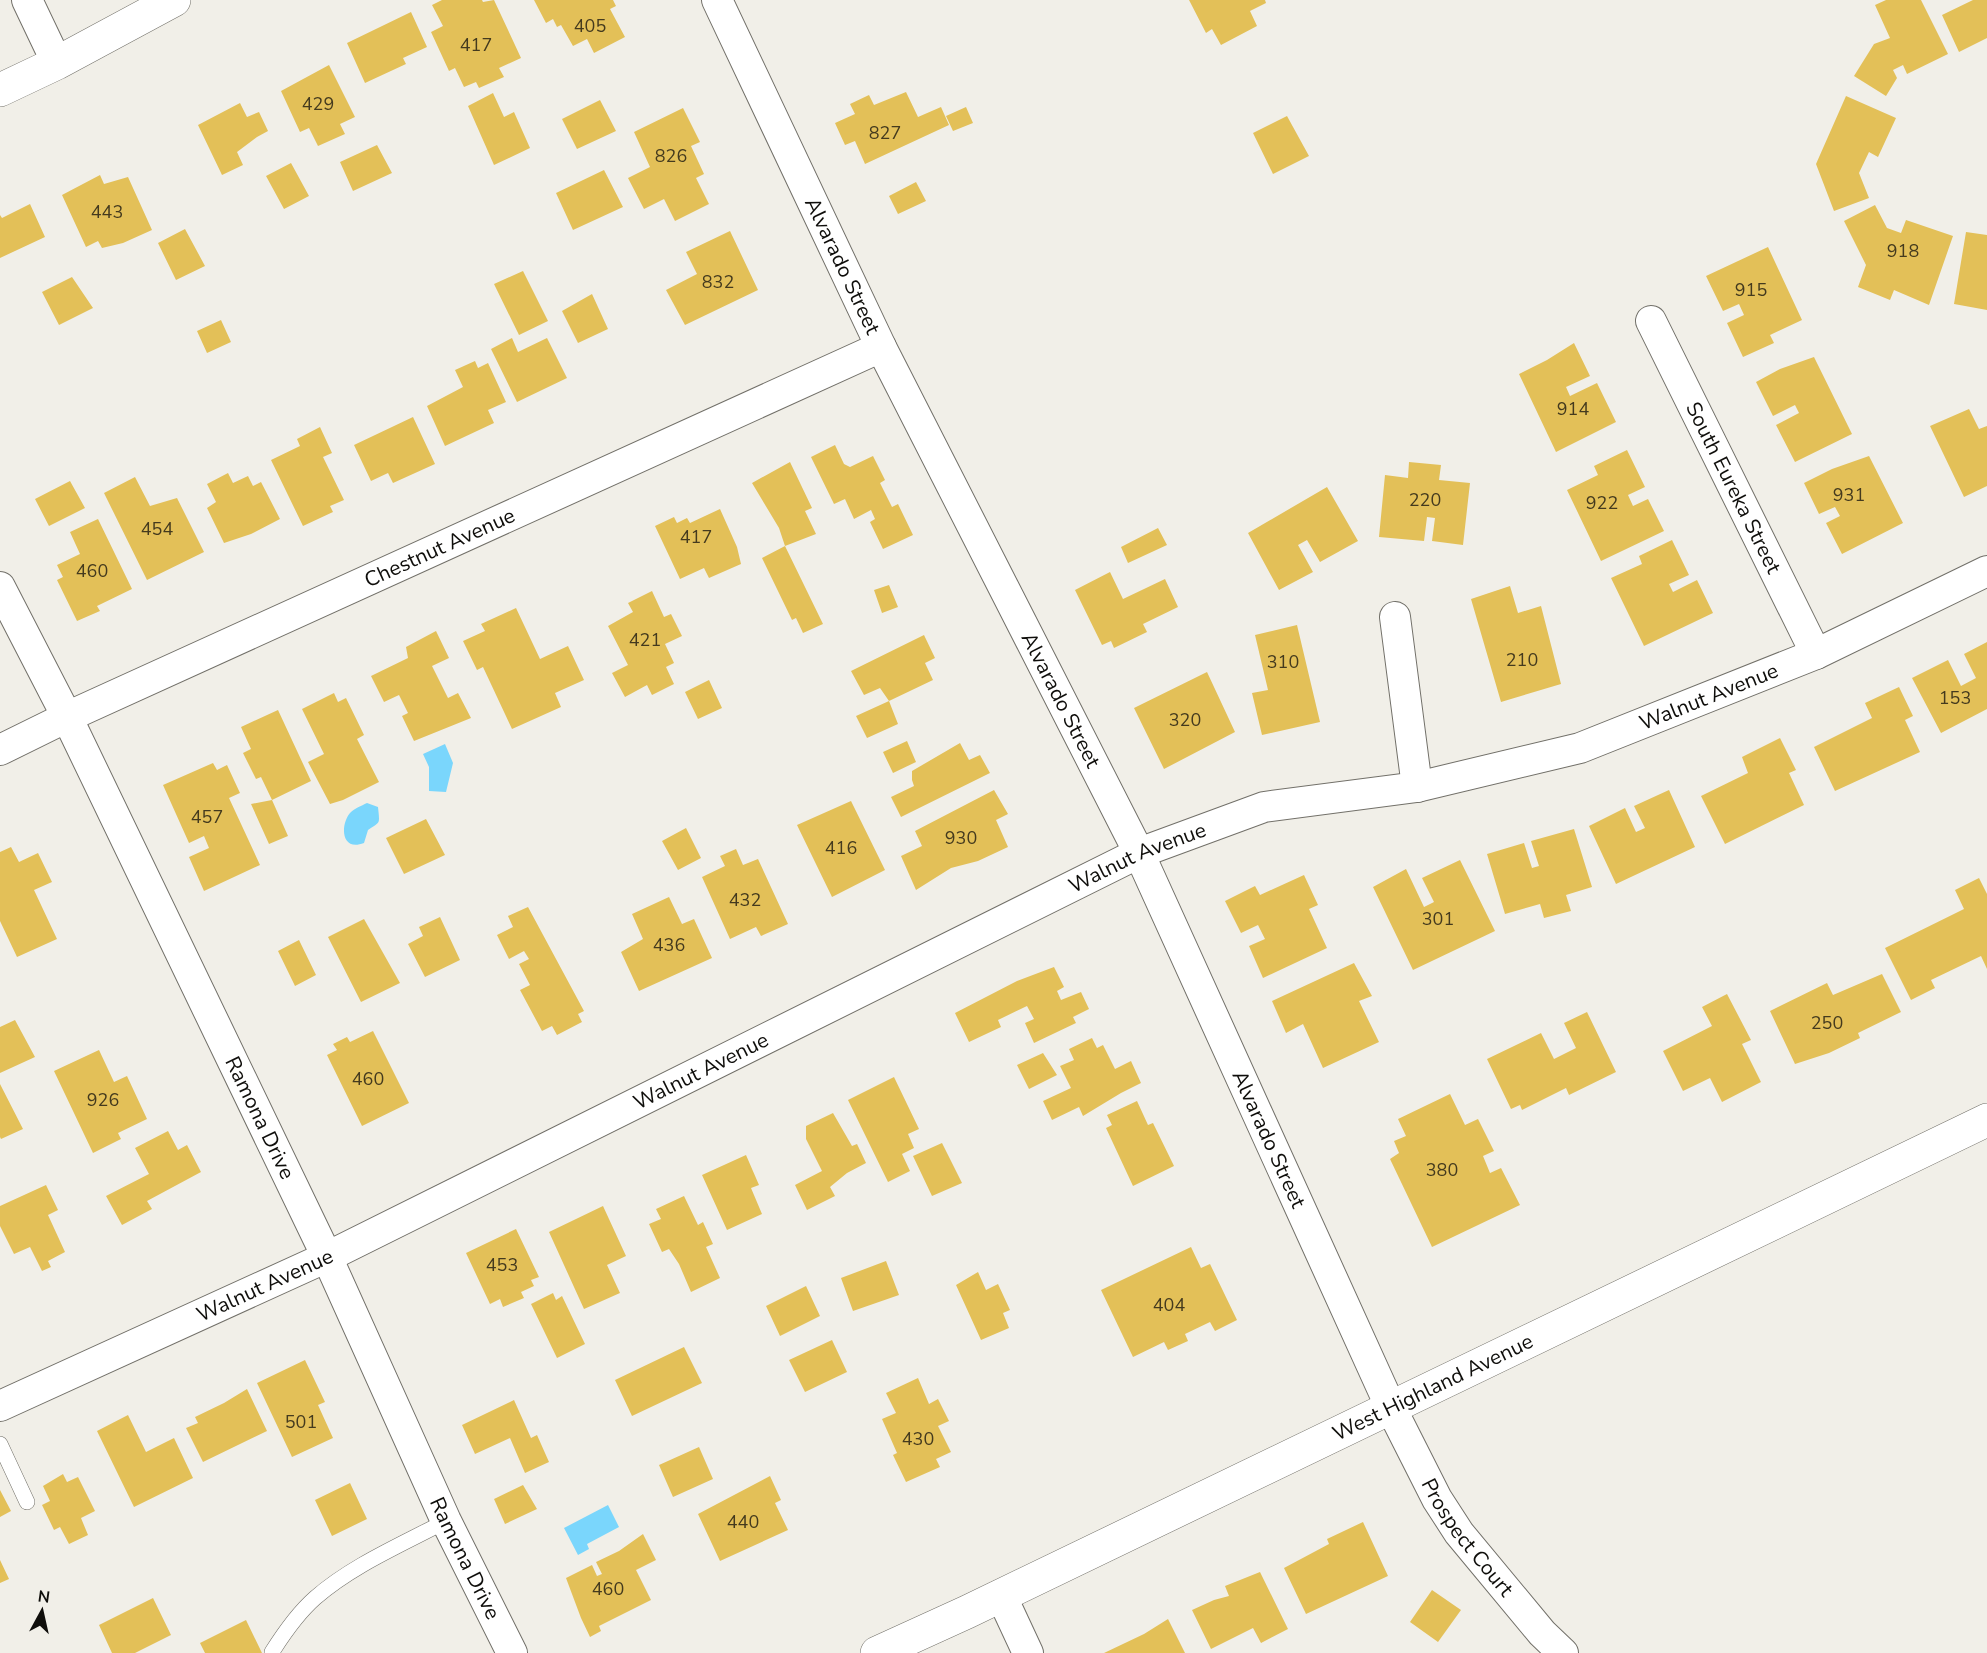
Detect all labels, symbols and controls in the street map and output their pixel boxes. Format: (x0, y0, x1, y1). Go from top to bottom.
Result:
house number: 405 (574, 14, 606, 38)
house number: 417 (460, 33, 492, 57)
house number: 429 (302, 92, 334, 116)
house number: 827 (869, 121, 901, 145)
house number: 826 (655, 144, 687, 168)
street label: Alvarado Street (798, 193, 887, 339)
house number: 443 (91, 200, 123, 224)
house number: 918 (1887, 239, 1919, 263)
house number: 832 (702, 270, 734, 294)
house number: 915 (1735, 278, 1767, 302)
house number: 914 (1557, 397, 1589, 421)
street label: South Eureka Street (1679, 397, 1788, 579)
house number: 931 (1833, 483, 1865, 507)
house number: 220 (1409, 488, 1441, 512)
house number: 922 (1586, 491, 1618, 515)
street label: Chestnut Avenue (360, 501, 519, 594)
house number: 454 (141, 517, 173, 541)
house number: 417 (680, 525, 712, 549)
house number: 460 (76, 559, 108, 583)
house number: 421 (629, 628, 661, 652)
street label: Alvarado Street (1015, 628, 1107, 773)
house number: 210 (1506, 648, 1538, 672)
house number: 310 (1267, 650, 1299, 674)
street label: Walnut Avenue (1635, 656, 1782, 737)
house number: 153 (1939, 686, 1971, 710)
house number: 320 (1169, 708, 1201, 732)
house number: 457 (191, 805, 223, 829)
street label: Walnut Avenue (1064, 816, 1210, 900)
house number: 930 (945, 826, 977, 850)
house number: 416 (825, 836, 857, 860)
house number: 432 (729, 888, 761, 912)
house number: 301 (1422, 907, 1454, 931)
house number: 436 (653, 933, 685, 957)
house number: 250 (1811, 1011, 1843, 1035)
street label: Walnut Avenue (629, 1026, 773, 1116)
street label: Ramona Drive (218, 1052, 301, 1184)
street label: Alvarado Street (1226, 1066, 1313, 1213)
house number: 460 (352, 1067, 384, 1091)
house number: 926 (87, 1088, 119, 1112)
house number: 380 (1426, 1158, 1458, 1182)
street label: Walnut Avenue (192, 1242, 338, 1329)
house number: 453 (486, 1253, 518, 1277)
house number: 404 (1153, 1293, 1185, 1317)
street label: West Highland Avenue (1328, 1327, 1538, 1448)
house number: 501 (285, 1410, 317, 1434)
house number: 430 (902, 1427, 934, 1451)
street label: Prospect Court (1415, 1473, 1520, 1603)
street label: Ramona Drive (423, 1493, 507, 1624)
house number: 440 (727, 1510, 759, 1534)
house number: 460 (592, 1577, 624, 1601)
north arrow (12, 1581, 72, 1641)
text: N (36, 1585, 51, 1609)

